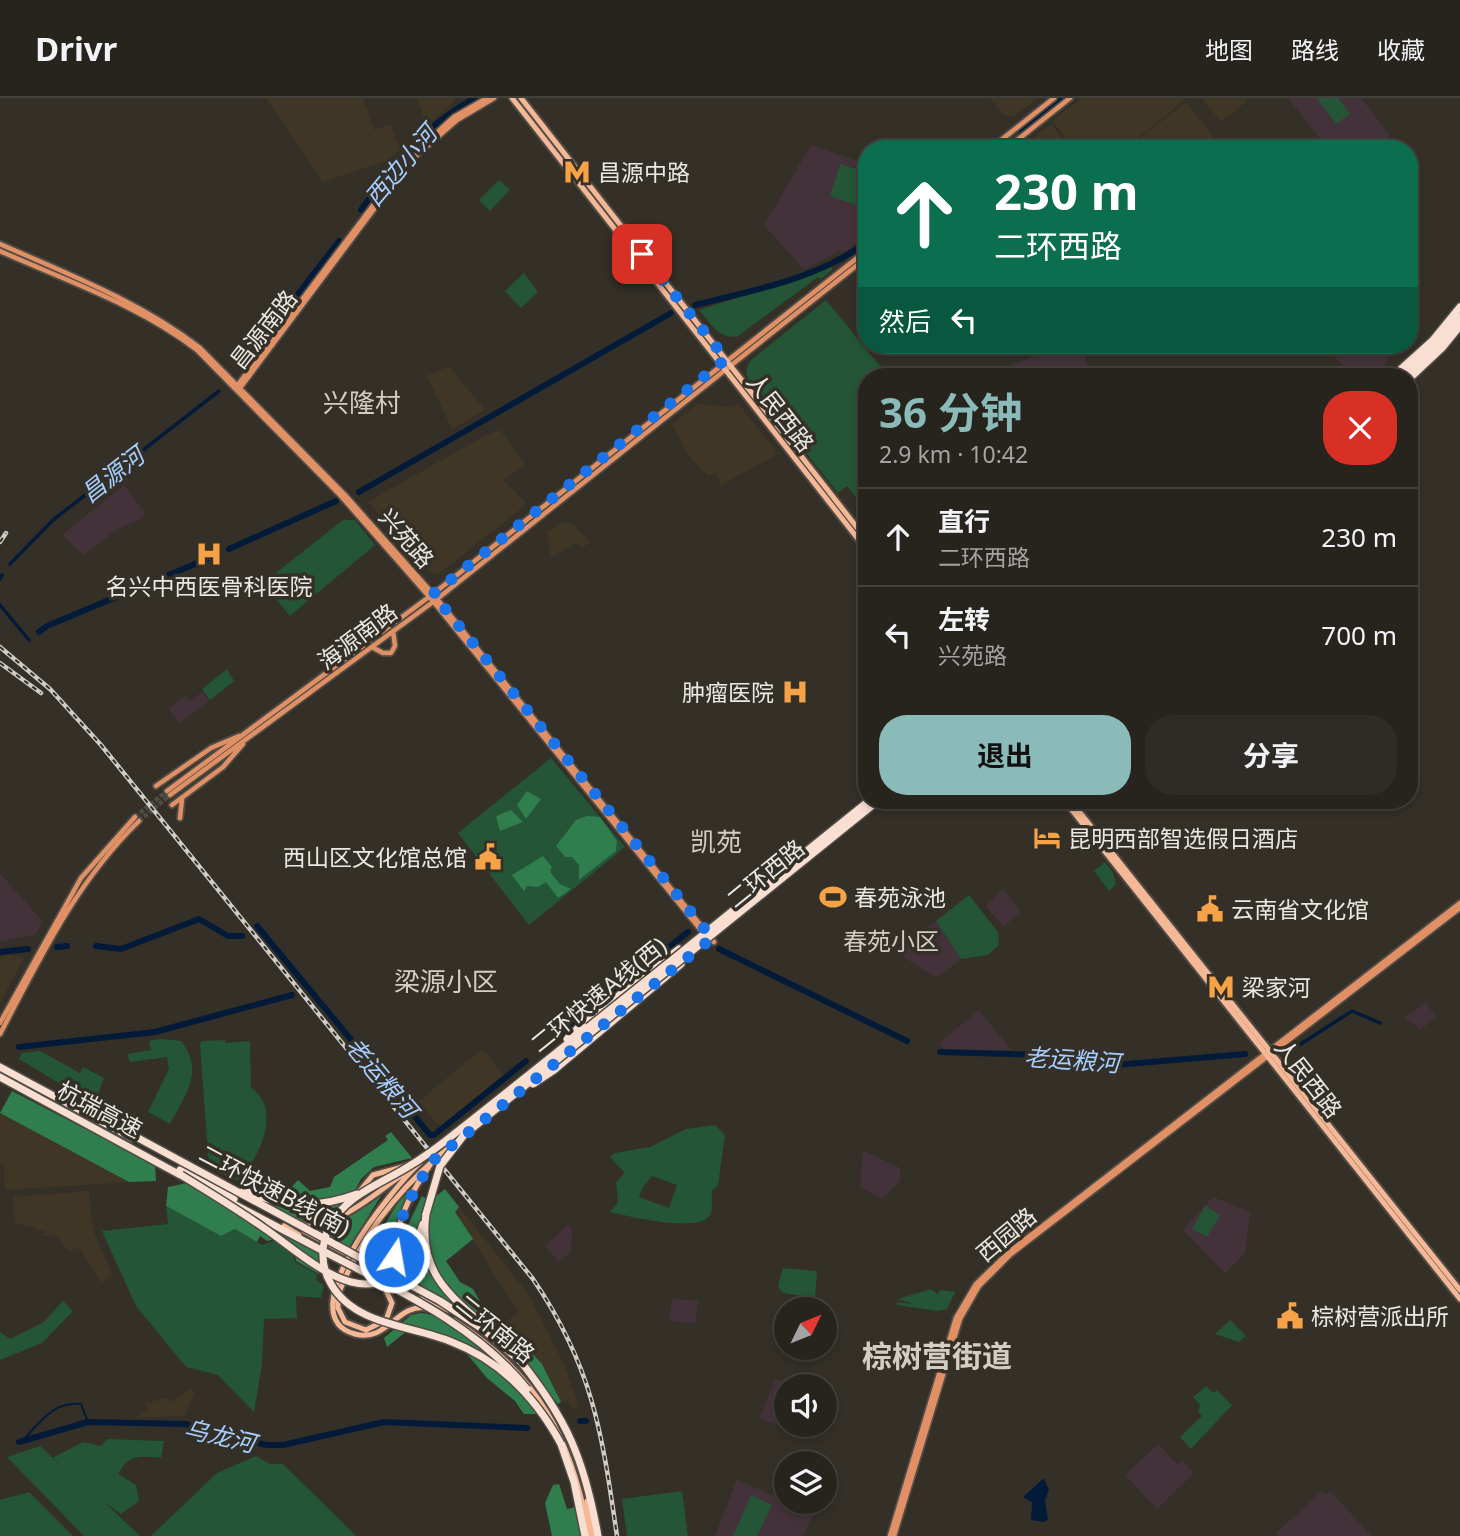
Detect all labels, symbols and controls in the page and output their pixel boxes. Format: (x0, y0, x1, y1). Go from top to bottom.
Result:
text: Drivr (35, 26, 117, 71)
text: 地图 (1205, 33, 1253, 66)
text: 路线 (1291, 33, 1339, 66)
text: 收藏 (1377, 33, 1425, 66)
water label: 西边小河 (357, 115, 446, 212)
place label: 昌源中路 (598, 156, 690, 188)
metro station icon: 昌源中路 (562, 157, 592, 187)
text: 230 m (994, 158, 1139, 224)
icon: ahead (879, 168, 970, 259)
pin (612, 224, 672, 284)
text: 二环西路 (994, 224, 1122, 267)
icon: arrive (623, 235, 661, 273)
street label: 昌源南路 (222, 283, 304, 375)
icon: left (945, 301, 983, 339)
text: 然后 (879, 303, 931, 339)
street label: 人民西路 (740, 366, 822, 458)
text: 36 分钟 (879, 383, 1022, 440)
district label: 兴隆村 (323, 384, 401, 420)
button: close (1323, 391, 1397, 465)
water label: 昌源河 (73, 436, 154, 509)
text: 2.9 km · 10:42 (879, 438, 1028, 470)
street label: 兴苑路 (372, 501, 442, 575)
text: 直行 (938, 503, 990, 539)
icon: ahead (879, 518, 917, 556)
text: 230 m (1321, 519, 1397, 555)
hospital icon: 名兴中西医骨科医院 (194, 539, 224, 569)
text: 二环西路 (938, 541, 1030, 573)
place label: 名兴中西医骨科医院 (106, 570, 313, 602)
street label: 海源南路 (311, 596, 403, 676)
text: 左转 (938, 601, 990, 637)
icon: left (879, 616, 917, 654)
text: 700 m (1321, 617, 1397, 653)
text: 兴苑路 (938, 639, 1007, 671)
place label: 肿瘤医院 (682, 676, 774, 708)
hospital icon: 肿瘤医院 (780, 677, 810, 707)
button: 退出 (879, 715, 1131, 795)
button: 分享 (1145, 715, 1397, 795)
place label: 昆明西部智选假日酒店 (1068, 822, 1298, 854)
district label: 凯苑 (690, 823, 742, 859)
hotel icon: 昆明西部智选假日酒店 (1032, 823, 1062, 853)
street label: 二环西路 (719, 832, 811, 914)
place label: 西山区文化馆总馆 (283, 841, 467, 873)
public building icon: 西山区文化馆总馆 (473, 842, 503, 872)
place label: 春苑泳池 (854, 881, 946, 913)
sports icon: 春苑泳池 (818, 882, 848, 912)
place label: 云南省文化馆 (1231, 893, 1369, 925)
public building icon: 云南省文化馆 (1195, 894, 1225, 924)
district label: 春苑小区 (843, 924, 939, 957)
street label: 二环快速A线(西) (523, 929, 673, 1059)
district label: 梁源小区 (394, 963, 498, 999)
place label: 梁家河 (1242, 971, 1311, 1003)
metro station icon: 梁家河 (1206, 972, 1236, 1002)
water label: 老运粮河 (339, 1030, 428, 1127)
street label: 人民西路 (1268, 1032, 1350, 1124)
water label: 老运粮河 (1023, 1039, 1125, 1079)
street label: 杭瑞高速 (52, 1073, 148, 1145)
street label: 二环快速B线(南) (194, 1137, 356, 1243)
street label: 西园路 (969, 1200, 1043, 1268)
position arrow (357, 1220, 431, 1294)
street label: 二环南路 (450, 1287, 542, 1369)
north arrow (774, 1297, 836, 1360)
map controls (774, 1297, 837, 1514)
place label: 棕树营派出所 (1311, 1300, 1449, 1332)
public building icon: 棕树营派出所 (1275, 1301, 1305, 1331)
district label: 棕树营街道 (862, 1335, 1012, 1376)
button: sound (774, 1374, 837, 1437)
water label: 乌龙河 (181, 1411, 263, 1460)
button: layers (774, 1451, 837, 1514)

